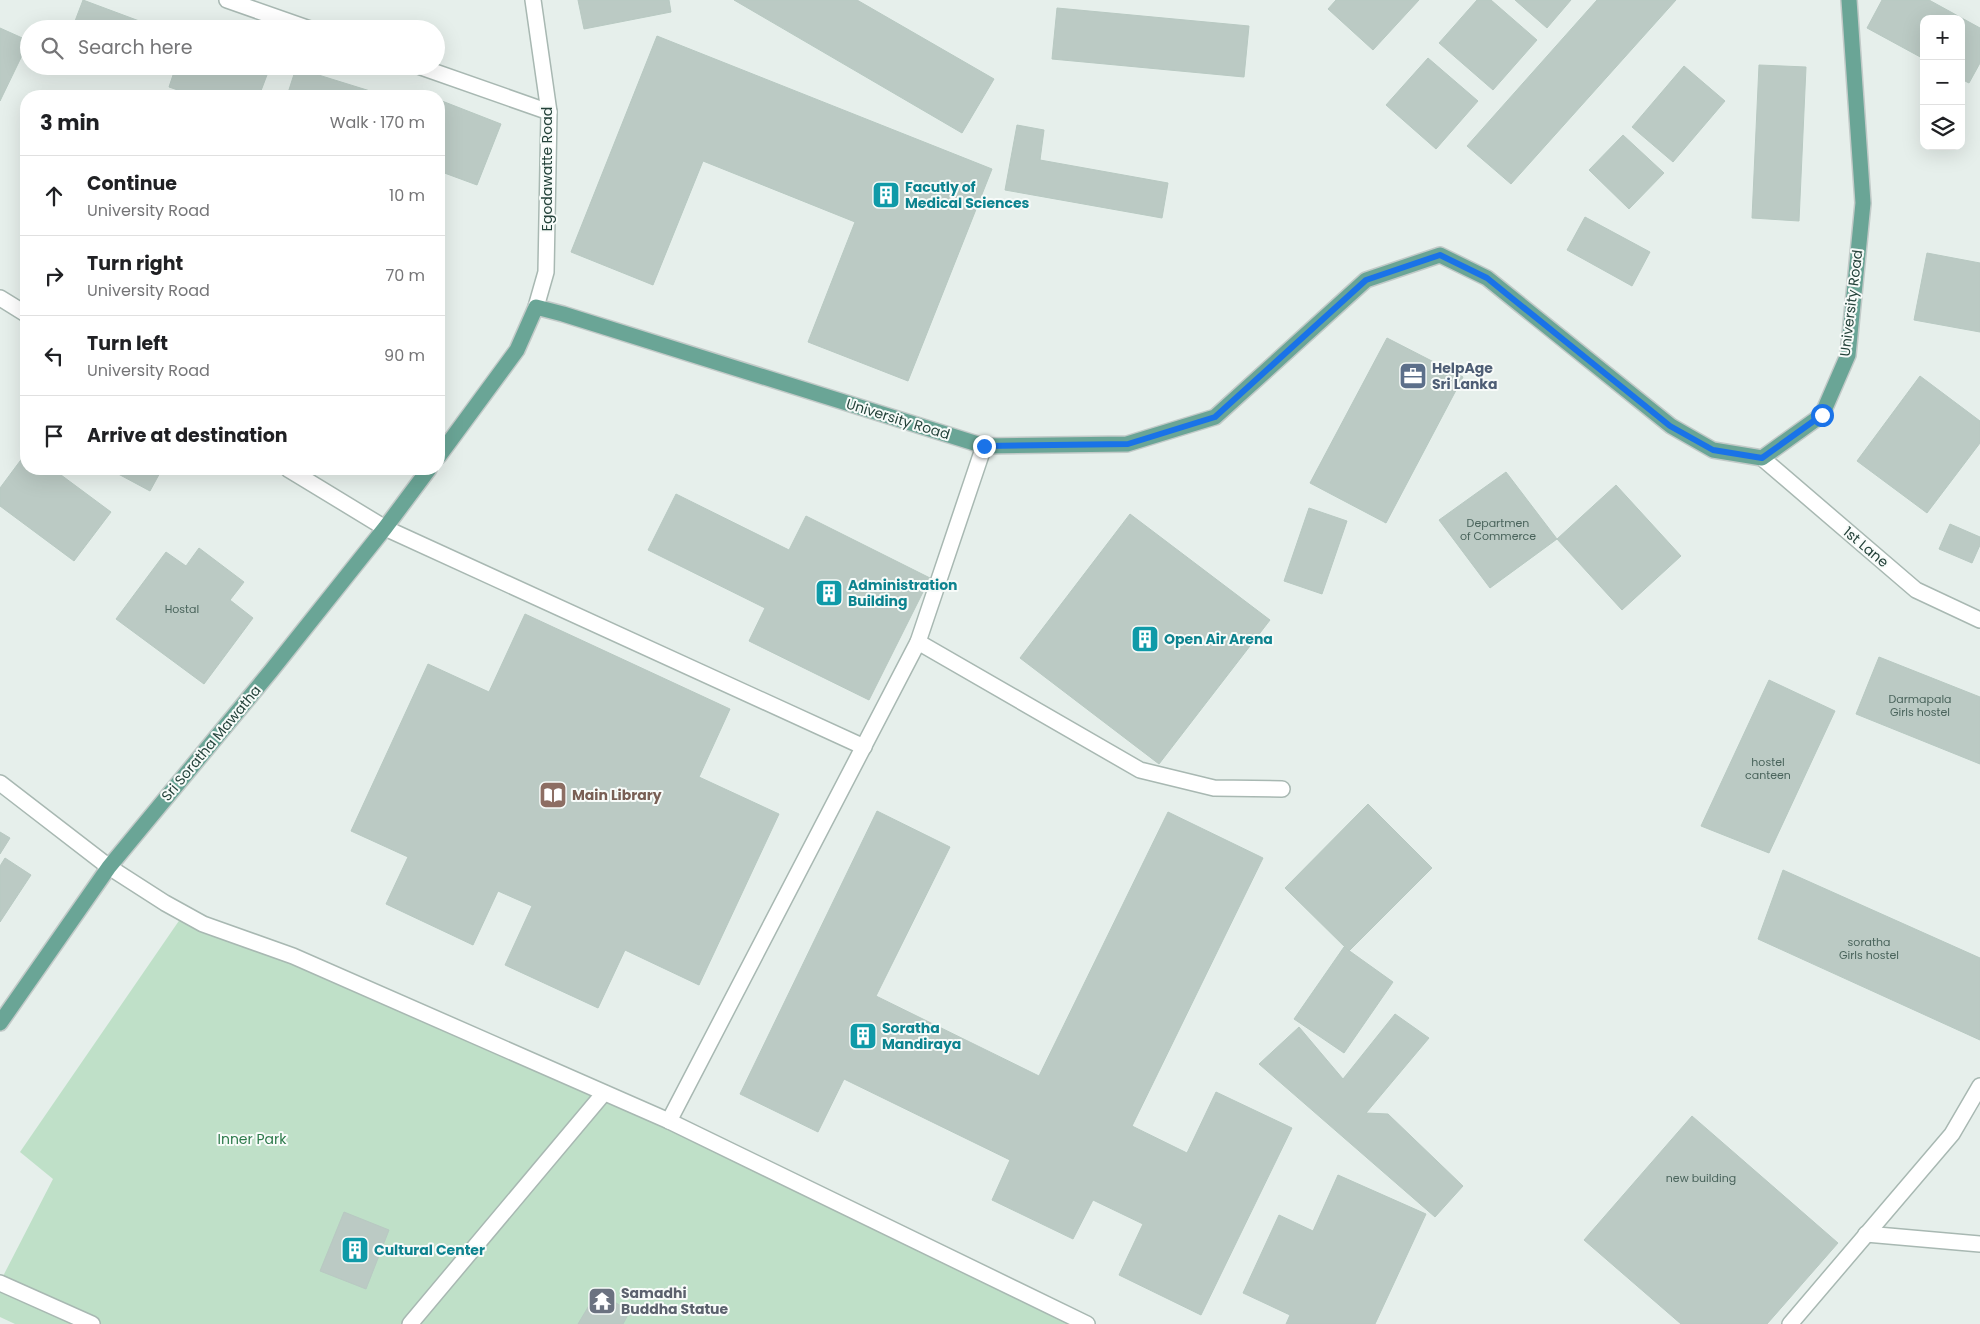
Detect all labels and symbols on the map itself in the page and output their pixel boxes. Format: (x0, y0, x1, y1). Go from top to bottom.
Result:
street label: Egodawatte Road (537, 107, 557, 231)
place label: Facutly of Medical Sciences (905, 177, 1030, 213)
building icon: Facutly of Medical Sciences (871, 180, 901, 210)
street label: University Road (1835, 248, 1867, 358)
place label: HelpAge Sri Lanka (1432, 358, 1497, 394)
office icon: HelpAge Sri Lanka (1398, 361, 1428, 391)
street label: University Road (844, 394, 952, 444)
route start (1811, 404, 1834, 427)
route end (973, 435, 996, 458)
house number: Departmen of Commerce (1460, 515, 1536, 544)
street label: 1st Lane (1839, 522, 1893, 572)
place label: Administration Building (848, 575, 958, 611)
building icon: Administration Building (814, 578, 844, 608)
house number: Hostal (165, 601, 199, 617)
building icon: Open Air Arena (1130, 624, 1160, 654)
place label: Open Air Arena (1164, 629, 1273, 649)
street label: Sri Soratha Mawatha (157, 681, 265, 805)
house number: Darmapala Girls hostel (1888, 691, 1952, 720)
house number: hostel canteen (1745, 754, 1791, 783)
library icon: Main Library (538, 780, 568, 810)
place label: Main Library (572, 785, 662, 805)
house number: soratha Girls hostel (1839, 934, 1899, 963)
place label: Soratha Mandiraya (882, 1018, 961, 1054)
building icon: Soratha Mandiraya (848, 1021, 878, 1051)
park label: Inner Park (217, 1129, 287, 1149)
house number: new building (1666, 1170, 1736, 1186)
building icon: Cultural Center (340, 1235, 370, 1265)
place label: Cultural Center (374, 1240, 485, 1260)
place label: Samadhi Buddha Statue (621, 1283, 729, 1319)
temple icon: Samadhi Buddha Statue (587, 1286, 617, 1316)

